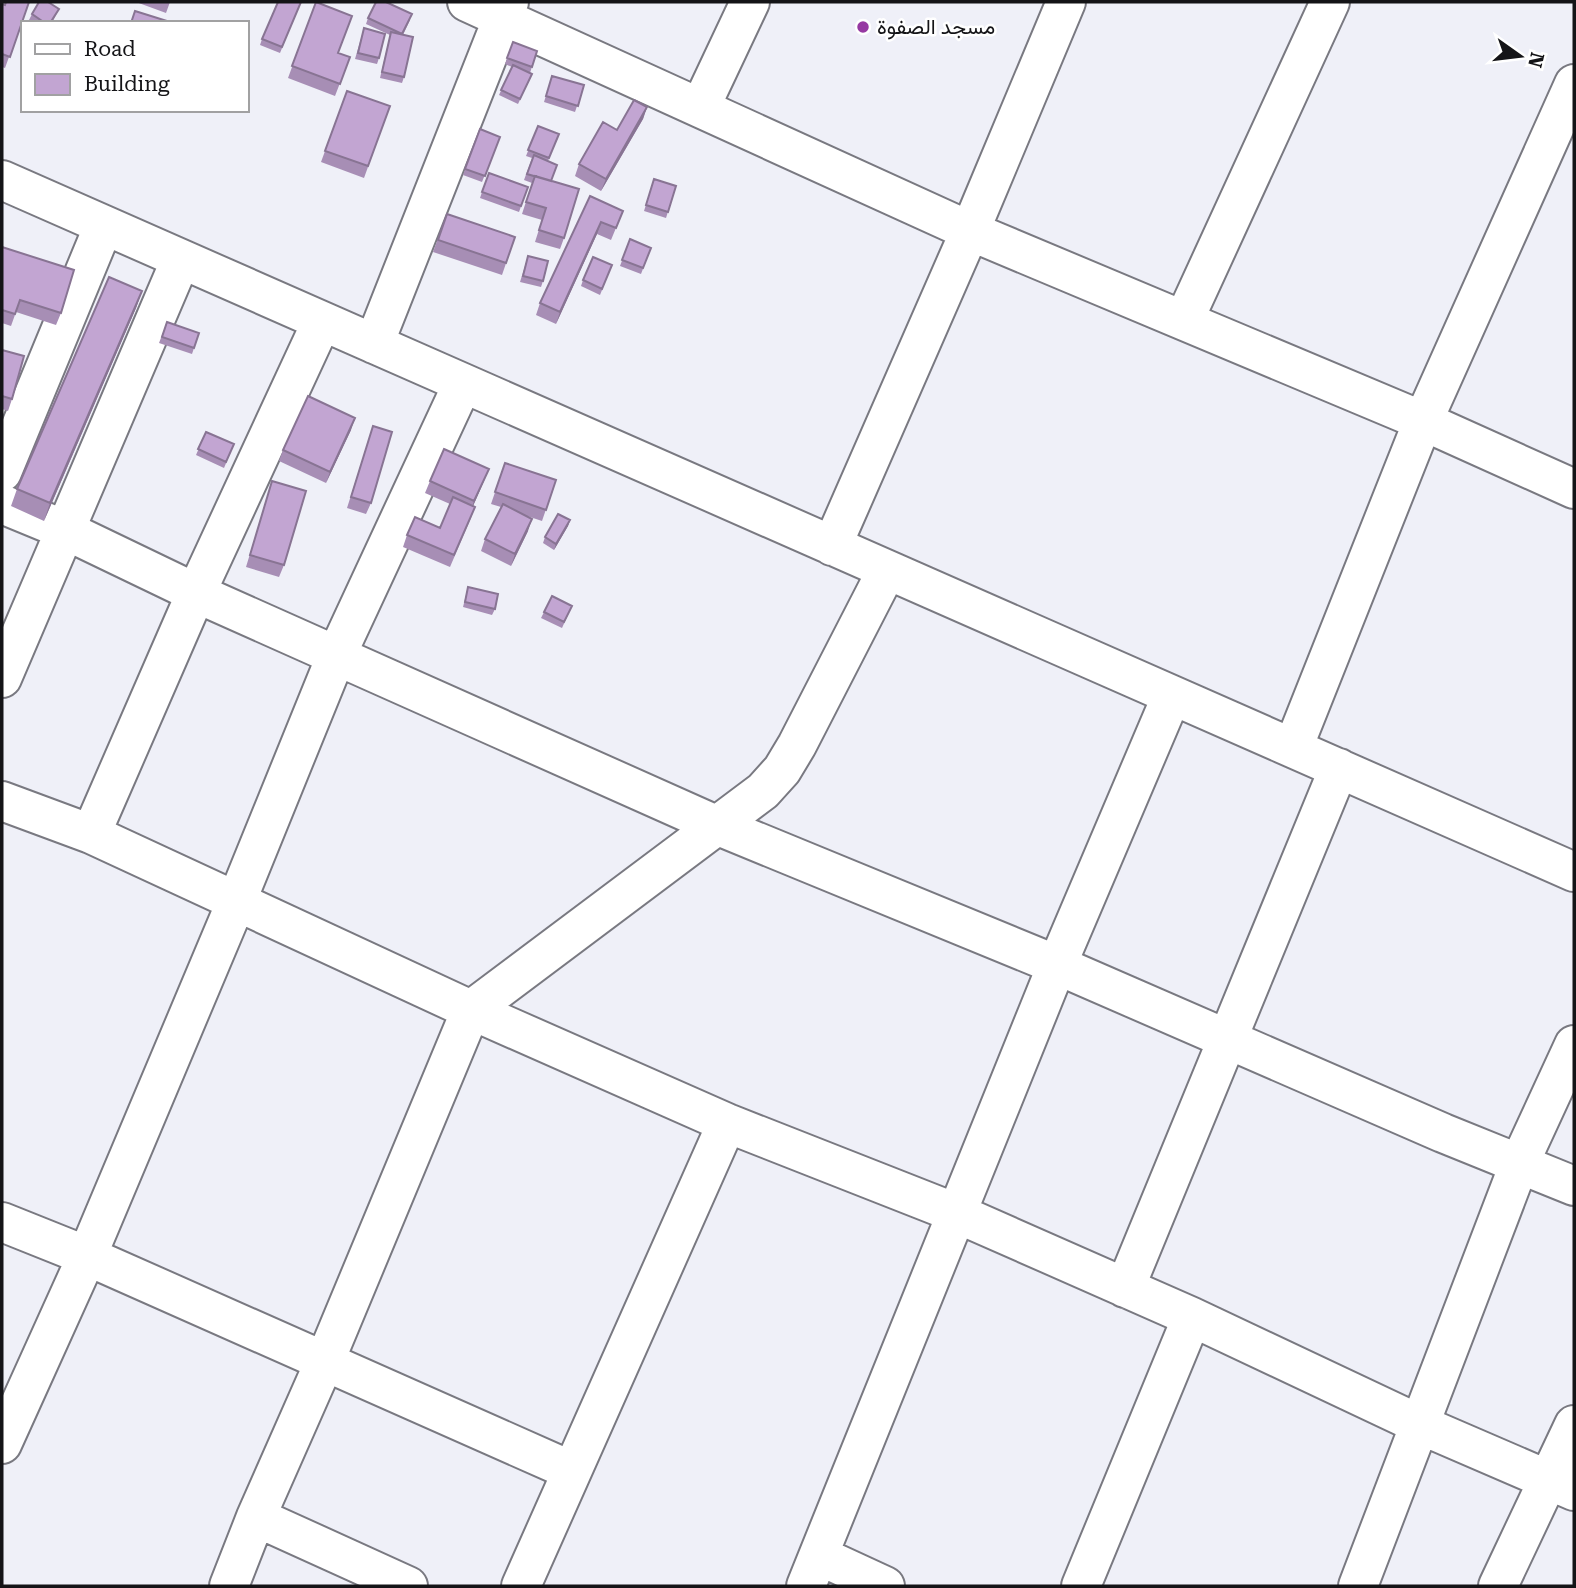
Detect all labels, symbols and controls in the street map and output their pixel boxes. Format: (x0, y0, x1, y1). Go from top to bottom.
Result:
place label: مسجد الصفوة (877, 15, 995, 40)
marker: مسجد الصفوة (855, 19, 871, 35)
legend (21, 21, 248, 112)
north arrow (1485, 21, 1555, 91)
text: Road (84, 37, 136, 61)
text: N (1523, 50, 1549, 70)
text: Building (84, 72, 170, 96)

